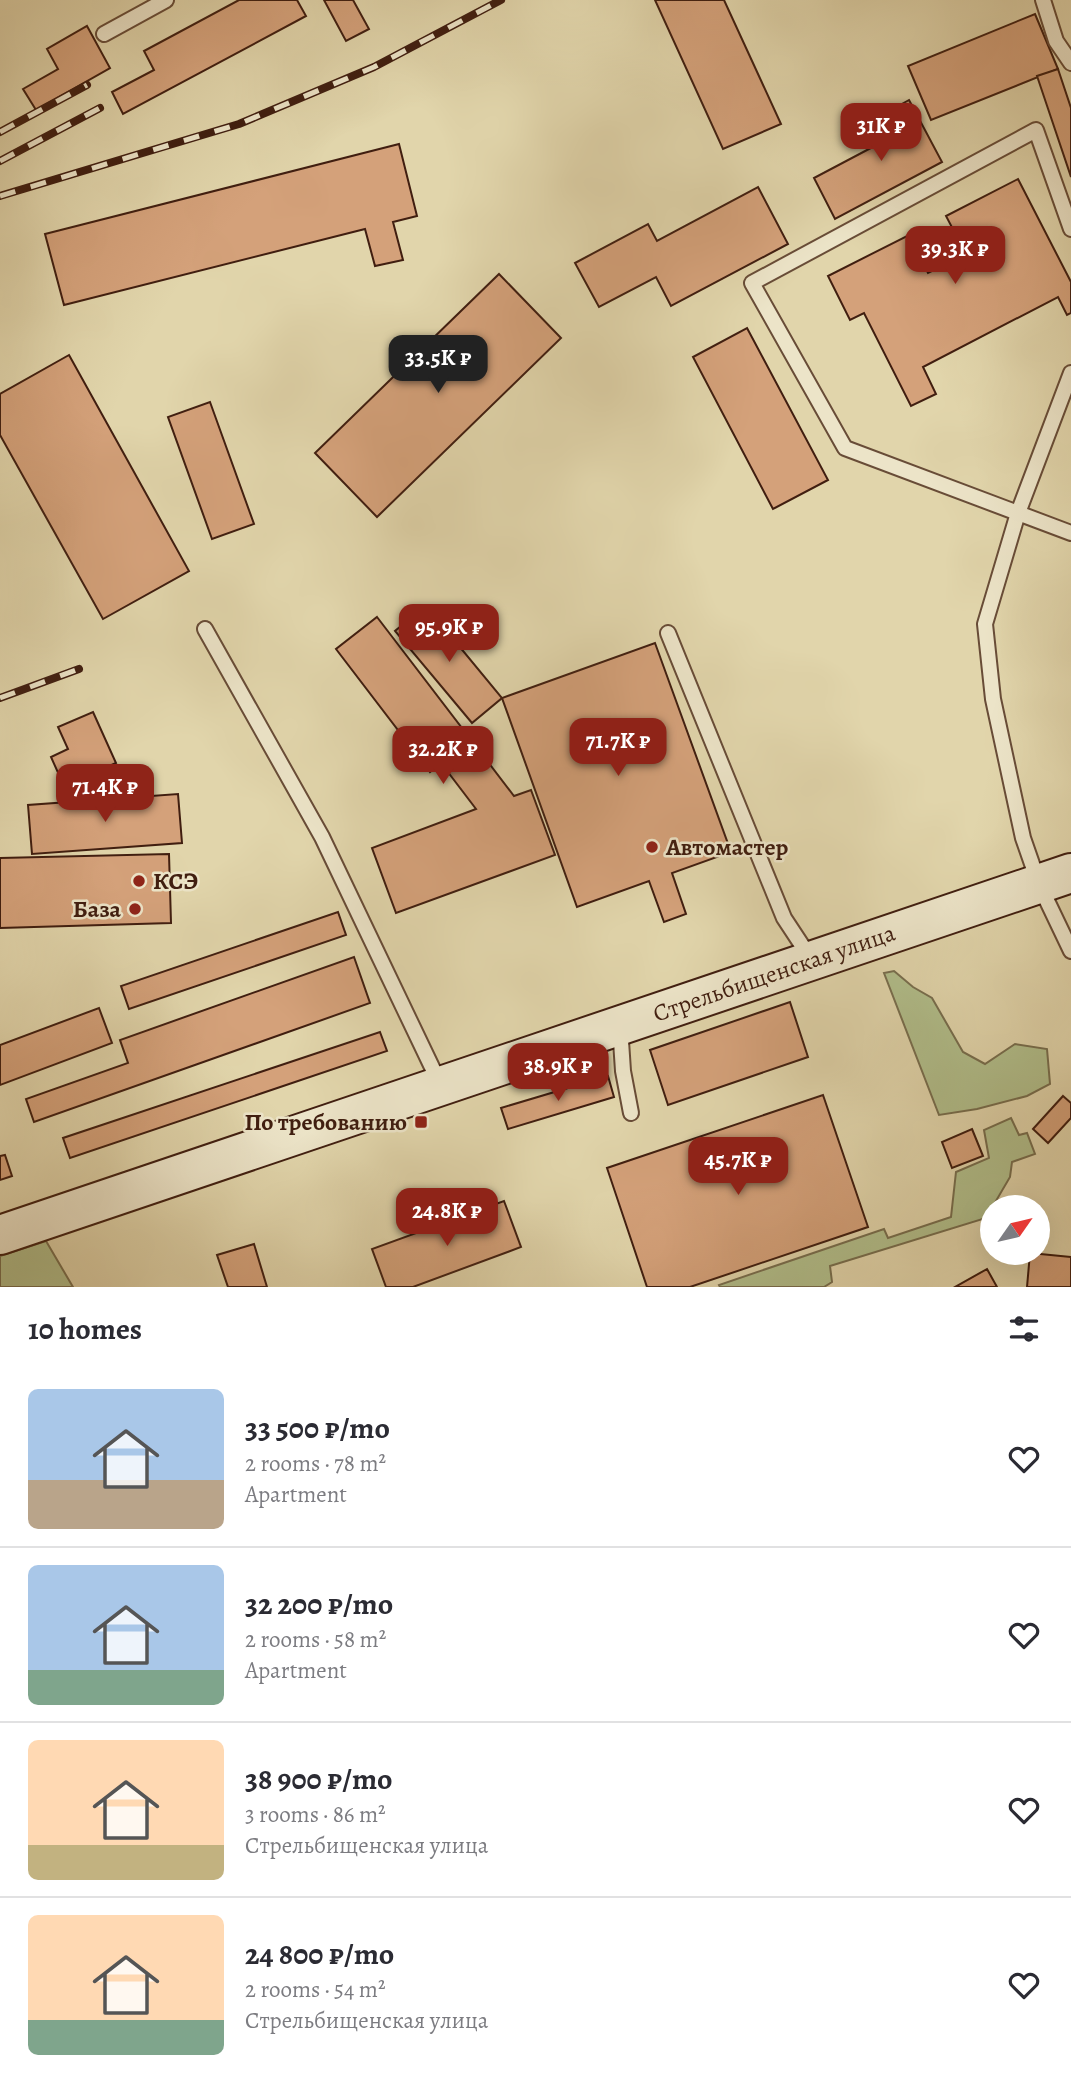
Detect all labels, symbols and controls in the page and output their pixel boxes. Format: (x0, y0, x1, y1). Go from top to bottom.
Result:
pin: 31K ₽ (832, 104, 930, 163)
text: 31K ₽ (857, 110, 905, 141)
pin: 39.3K ₽ (890, 226, 1020, 286)
text: 39.3K ₽ (921, 233, 989, 264)
pin: 33.5K ₽ (373, 336, 503, 395)
text: 33.5K ₽ (405, 342, 471, 373)
pin: 95.9K ₽ (384, 604, 514, 664)
text: 95.9K ₽ (415, 611, 483, 642)
pin: 71.7K ₽ (553, 718, 683, 778)
text: 71.7K ₽ (586, 725, 651, 756)
pin: 32.2K ₽ (378, 726, 508, 786)
text: 32.2K ₽ (408, 733, 478, 764)
pin: 71.4K ₽ (40, 764, 170, 824)
text: 71.4K ₽ (72, 771, 138, 802)
place label: Автомастер (665, 831, 788, 863)
marker: Автомастер (644, 839, 660, 855)
place label: КСЭ (153, 865, 198, 897)
marker: КСЭ (131, 873, 147, 889)
place label: База (73, 893, 122, 925)
marker: База (127, 901, 143, 917)
street label: Стрельбищенская улица (649, 917, 899, 1029)
pin: 38.9K ₽ (493, 1044, 623, 1103)
text: 38.9K ₽ (524, 1050, 592, 1081)
place label: По требованию (244, 1106, 407, 1138)
marker: По требованию (413, 1114, 429, 1130)
pin: 45.7K ₽ (673, 1138, 803, 1197)
text: 45.7K ₽ (704, 1144, 772, 1175)
pin: 24.8K ₽ (382, 1188, 512, 1248)
text: 24.8K ₽ (412, 1195, 482, 1226)
north arrow (980, 1195, 1050, 1265)
map controls (980, 1195, 1050, 1265)
text: 10 homes (28, 1309, 142, 1349)
icon: filters (1005, 1310, 1043, 1348)
text: 33 500 ₽/mo (245, 1408, 390, 1448)
icon: home (84, 1417, 168, 1501)
icon: heart (1005, 1440, 1043, 1478)
text: 2 rooms · 78 m² (245, 1448, 386, 1479)
text: Apartment (245, 1479, 347, 1510)
text: 32 200 ₽/mo (245, 1584, 393, 1624)
icon: home (84, 1593, 168, 1677)
icon: heart (1005, 1616, 1043, 1654)
text: 2 rooms · 58 m² (245, 1624, 386, 1655)
text: Apartment (245, 1655, 347, 1686)
text: 38 900 ₽/mo (245, 1759, 393, 1799)
icon: home (84, 1768, 168, 1852)
icon: heart (1005, 1791, 1043, 1829)
text: 3 rooms · 86 m² (245, 1799, 386, 1830)
text: Стрельбищенская улица (245, 1830, 488, 1861)
text: 24 800 ₽/mo (245, 1934, 394, 1974)
icon: home (84, 1943, 168, 2027)
icon: heart (1005, 1966, 1043, 2004)
text: 2 rooms · 54 m² (245, 1974, 386, 2005)
text: Стрельбищенская улица (245, 2005, 488, 2036)

